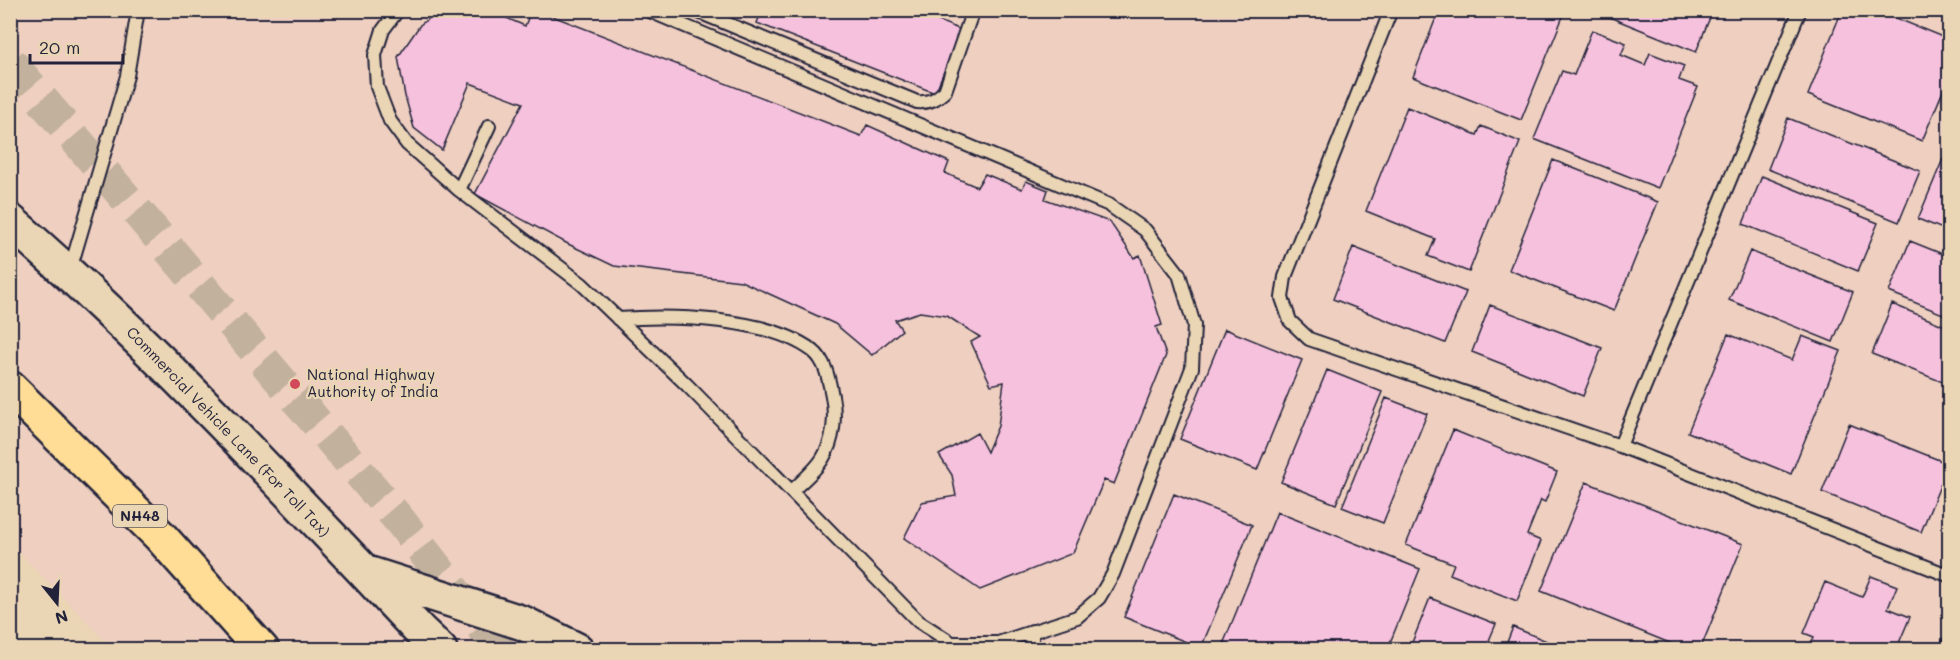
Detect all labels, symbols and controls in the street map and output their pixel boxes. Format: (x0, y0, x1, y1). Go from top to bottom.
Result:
scale bar (30, 27, 123, 65)
text: 20 m (39, 35, 80, 59)
street label: Commercial Vehicle Lane (For Toll Tax) (123, 322, 335, 541)
place label: National Highway Authority of India (307, 364, 439, 401)
marker: National Highway Authority of India (288, 377, 302, 391)
road number: NH48 (113, 505, 167, 527)
north arrow (27, 573, 87, 633)
text: N (53, 606, 71, 630)

